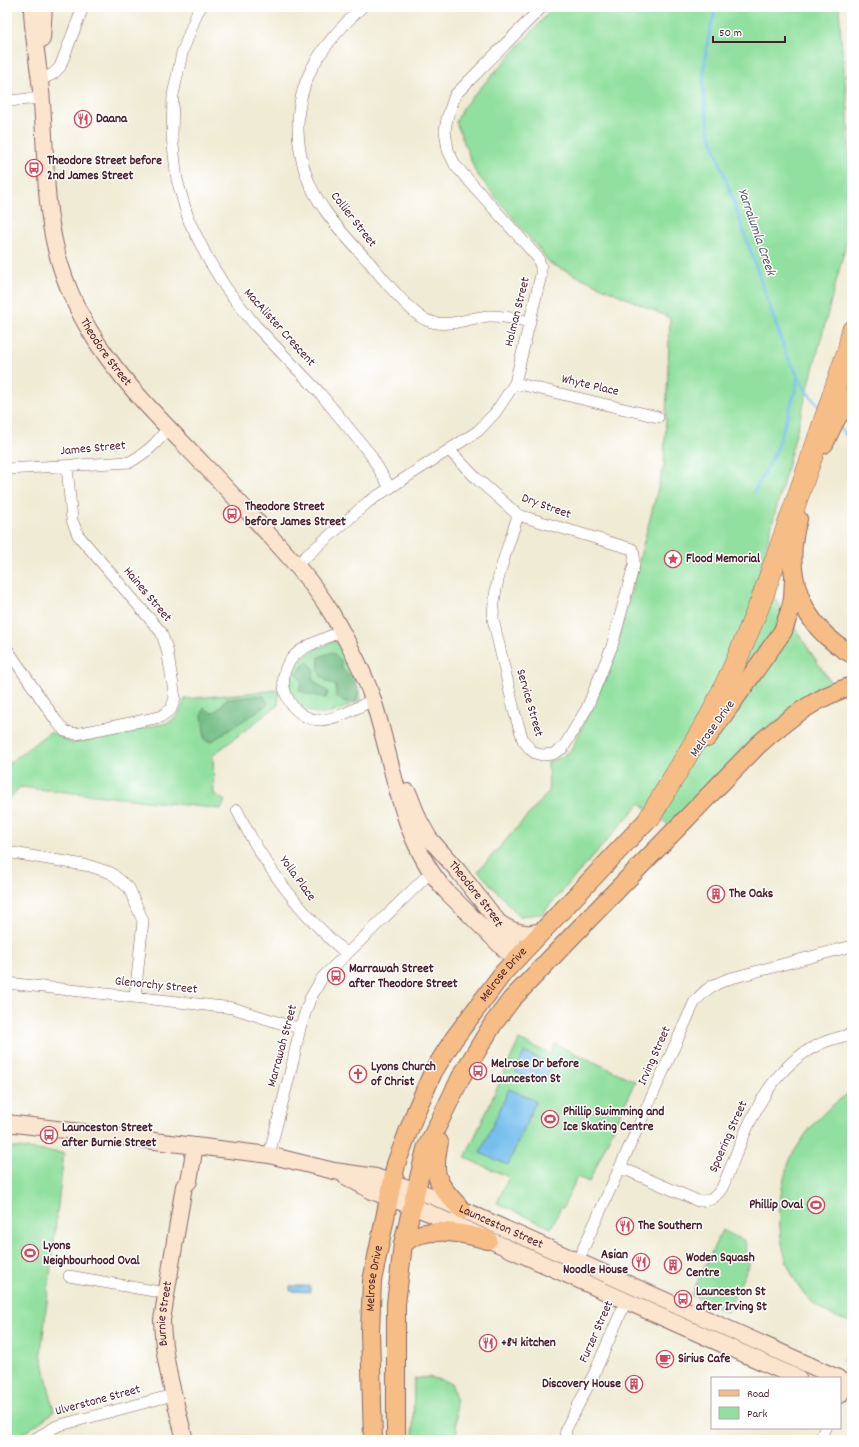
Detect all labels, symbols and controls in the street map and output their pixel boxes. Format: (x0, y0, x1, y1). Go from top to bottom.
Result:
scale bar (713, 18, 785, 44)
text: 50 m (719, 25, 742, 42)
restaurant icon: Daana (73, 109, 93, 129)
place label: Daana (96, 110, 128, 129)
place label: Theodore Street before 2nd James Street (47, 152, 162, 186)
bus stop icon: Theodore Street before 2nd James Street (24, 158, 44, 178)
water label: Yarralumla Creek (732, 186, 781, 279)
street label: Collier Street (325, 188, 381, 252)
street label: Holman Street (500, 275, 536, 349)
street label: MacAlister Crescent (239, 285, 319, 371)
street label: Theodore Street (75, 315, 136, 391)
street label: Whyte Place (559, 370, 621, 402)
street label: James Street (60, 437, 127, 461)
street label: Dry Street (519, 489, 574, 525)
place label: Theodore Street before James Street (245, 498, 346, 532)
bus stop icon: Theodore Street before James Street (222, 504, 242, 524)
place icon: Flood Memorial (663, 549, 683, 569)
place label: Flood Memorial (686, 550, 761, 569)
street label: Haines Street (118, 563, 176, 627)
street label: Service Street (510, 667, 548, 739)
street label: Melrose Drive (686, 696, 740, 761)
street label: Yolla Place (274, 852, 320, 906)
street label: Theodore Street (444, 857, 508, 930)
building icon: The Oaks (706, 884, 726, 904)
place label: The Oaks (729, 885, 774, 904)
street label: Melrose Drive (475, 943, 532, 1006)
place label: Marrawah Street after Theodore Street (349, 960, 458, 994)
bus stop icon: Marrawah Street after Theodore Street (326, 966, 346, 986)
street label: Glenorchy Street (114, 972, 198, 1000)
street label: Marrawah Street (263, 1003, 303, 1089)
street label: Irving Street (634, 1023, 677, 1089)
place label: Melrose Dr before Launceston St (491, 1055, 579, 1089)
place label: Lyons Church of Christ (371, 1058, 436, 1092)
bus stop icon: Melrose Dr before Launceston St (468, 1061, 488, 1081)
church icon: Lyons Church of Christ (348, 1064, 368, 1084)
street label: Spoering Street (705, 1098, 753, 1176)
place label: Phillip Swimming and Ice Skating Centre (563, 1103, 664, 1137)
sports icon: Phillip Swimming and Ice Skating Centre (540, 1109, 560, 1129)
place label: Launceston Street after Burnie Street (62, 1119, 156, 1153)
bus stop icon: Launceston Street after Burnie Street (39, 1125, 59, 1145)
sports icon: Phillip Oval (806, 1195, 826, 1215)
place label: Phillip Oval (749, 1196, 804, 1215)
street label: Launceston Street (456, 1200, 546, 1254)
restaurant icon: The Southern (615, 1216, 635, 1236)
place label: The Southern (638, 1217, 702, 1236)
place label: Lyons Neighbourhood Oval (43, 1237, 141, 1271)
sports icon: Lyons Neighbourhood Oval (20, 1243, 40, 1263)
street label: Melrose Drive (361, 1243, 389, 1312)
place label: Asian Noodle House (563, 1246, 628, 1280)
place label: Woden Squash Centre (686, 1249, 755, 1283)
restaurant icon: Asian Noodle House (631, 1252, 651, 1272)
building icon: Woden Squash Centre (663, 1255, 683, 1275)
street label: Burnie Street (152, 1280, 178, 1347)
place label: Launceston St after Irving St (696, 1283, 767, 1317)
bus stop icon: Launceston St after Irving St (673, 1289, 693, 1309)
street label: Furzer Street (575, 1298, 619, 1366)
restaurant icon: +84 kitchen (478, 1333, 498, 1353)
place label: +84 kitchen (501, 1334, 556, 1353)
cafe icon: Sirius Cafe (655, 1349, 675, 1369)
place label: Sirius Cafe (678, 1350, 730, 1369)
building icon: Discovery House (624, 1374, 644, 1394)
place label: Discovery House (542, 1375, 621, 1394)
legend (711, 1377, 841, 1429)
street label: Ulverstone Street (53, 1380, 143, 1422)
text: Road (747, 1386, 769, 1403)
text: Park (747, 1406, 768, 1423)

